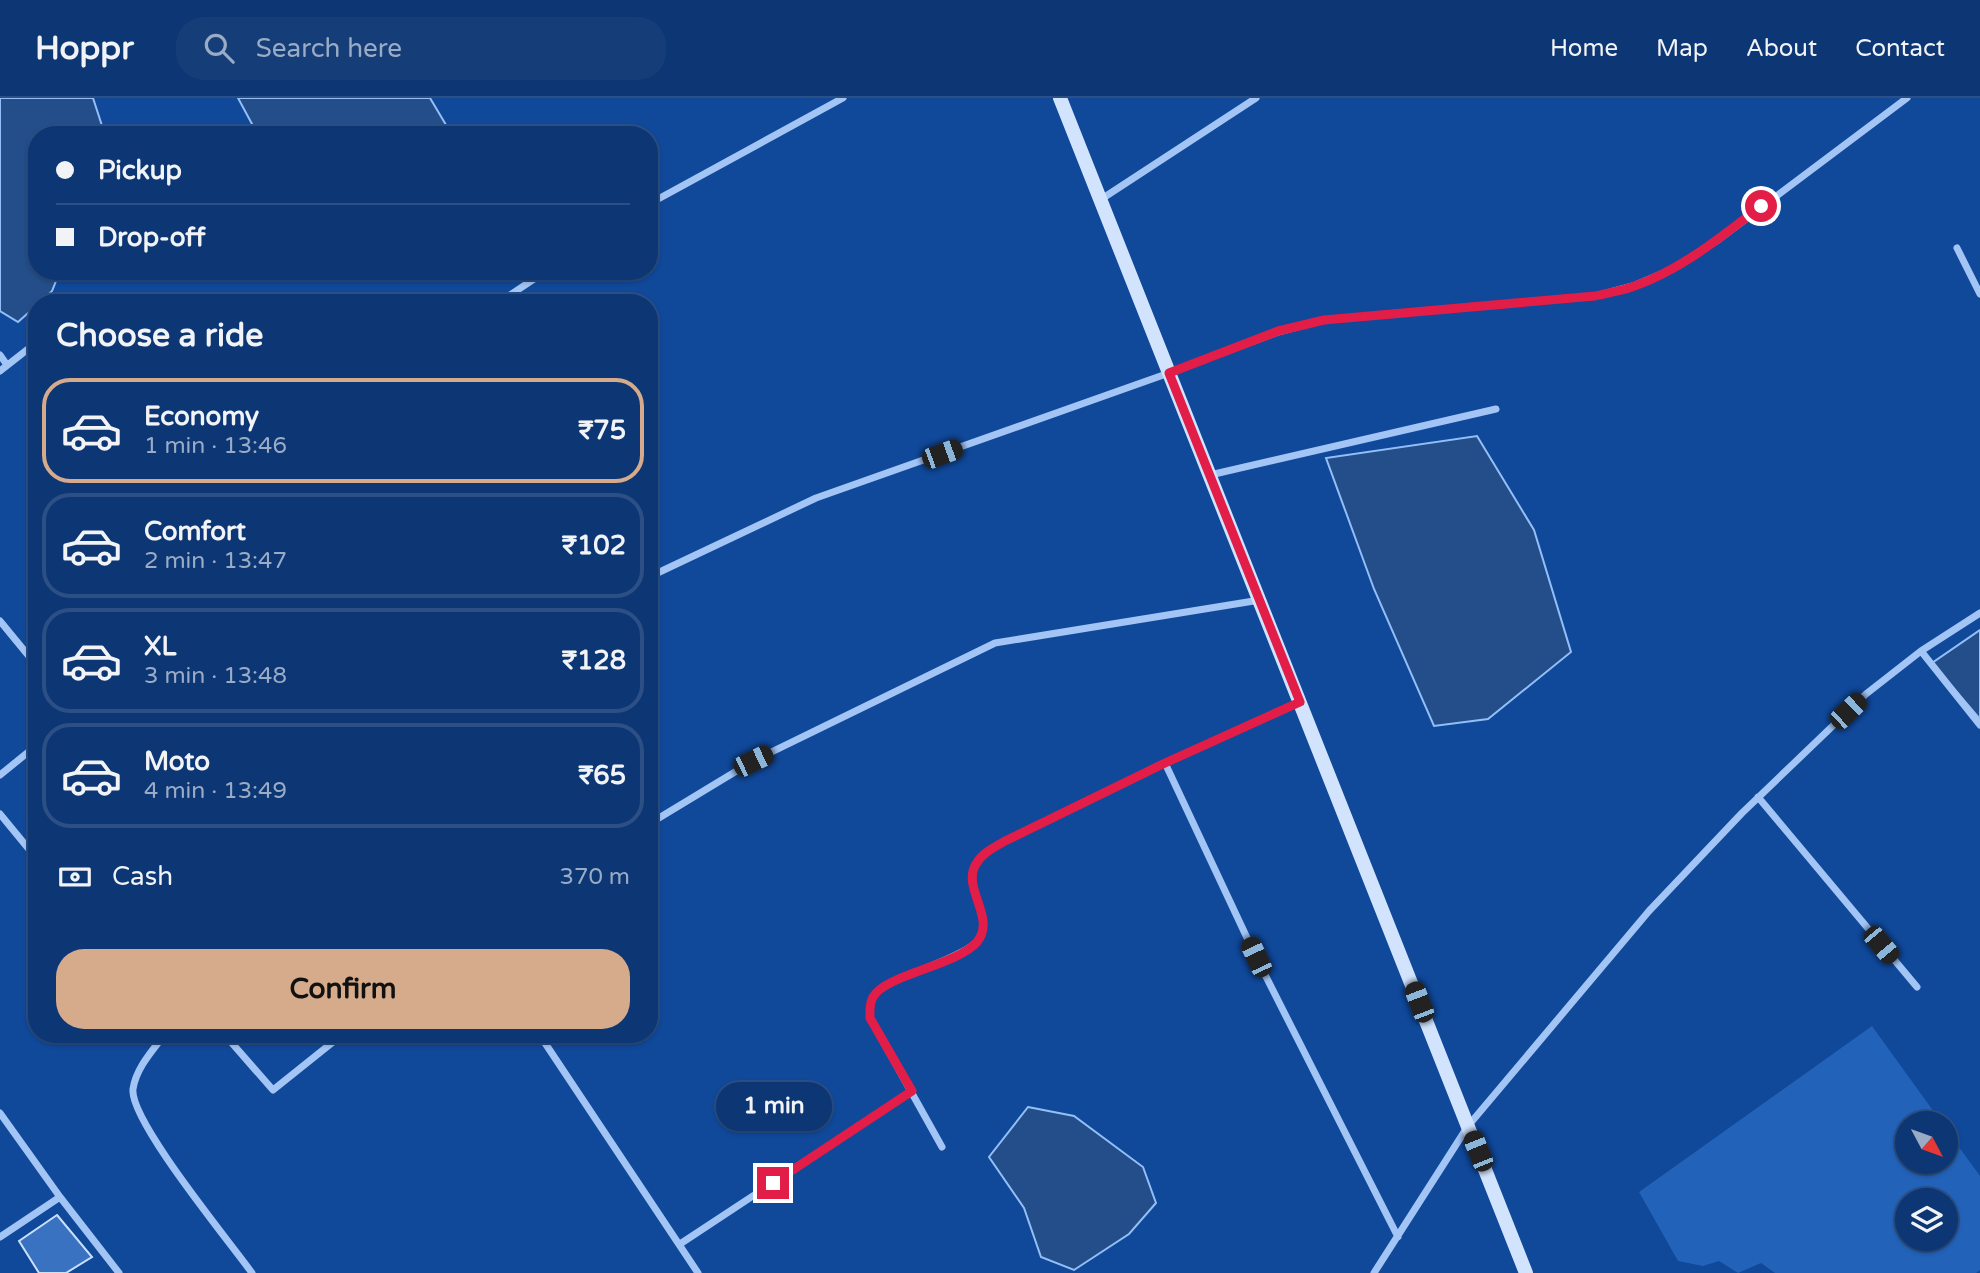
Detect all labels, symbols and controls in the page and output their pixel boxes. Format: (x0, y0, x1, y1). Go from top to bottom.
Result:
search box (176, 17, 666, 80)
text: Hoppr (35, 29, 134, 68)
icon: search (200, 29, 238, 67)
text: Search here (256, 33, 402, 64)
text: Home (1550, 34, 1618, 63)
text: Map (1656, 34, 1708, 63)
text: About (1746, 34, 1817, 63)
text: Contact (1855, 34, 1945, 63)
text: Pickup (98, 155, 182, 186)
route start (1745, 190, 1777, 222)
text: Drop-off (98, 222, 205, 253)
text: Choose a ride (56, 317, 263, 355)
icon: car (60, 399, 123, 462)
text: Economy (144, 401, 259, 432)
text: ₹75 (578, 415, 626, 446)
text: 1 min · 13:46 (144, 432, 287, 460)
car (919, 437, 966, 471)
icon: car (60, 514, 123, 577)
text: Comfort (144, 516, 246, 547)
text: ₹102 (562, 530, 626, 561)
text: 2 min · 13:47 (144, 547, 287, 575)
icon: car (60, 629, 123, 692)
text: XL (144, 631, 176, 662)
text: ₹128 (562, 645, 626, 676)
text: 3 min · 13:48 (144, 662, 287, 690)
car (1826, 689, 1871, 733)
car (730, 742, 777, 780)
icon: car (60, 744, 123, 807)
text: Moto (144, 746, 210, 777)
text: ₹65 (578, 760, 626, 791)
text: 4 min · 13:49 (144, 777, 287, 805)
icon: cash (56, 858, 94, 896)
text: Cash (112, 861, 173, 892)
text: 370 m (560, 863, 630, 891)
car (1860, 922, 1903, 968)
car (1238, 934, 1275, 980)
button: Confirm (56, 949, 630, 1029)
car (1402, 979, 1437, 1025)
callout: 1 min (715, 1082, 831, 1130)
text: 1 min (743, 1092, 805, 1120)
north arrow (1895, 1111, 1958, 1174)
map controls (1895, 1111, 1958, 1251)
car (1461, 1128, 1496, 1174)
route end (757, 1167, 789, 1199)
button: layers (1895, 1188, 1958, 1251)

